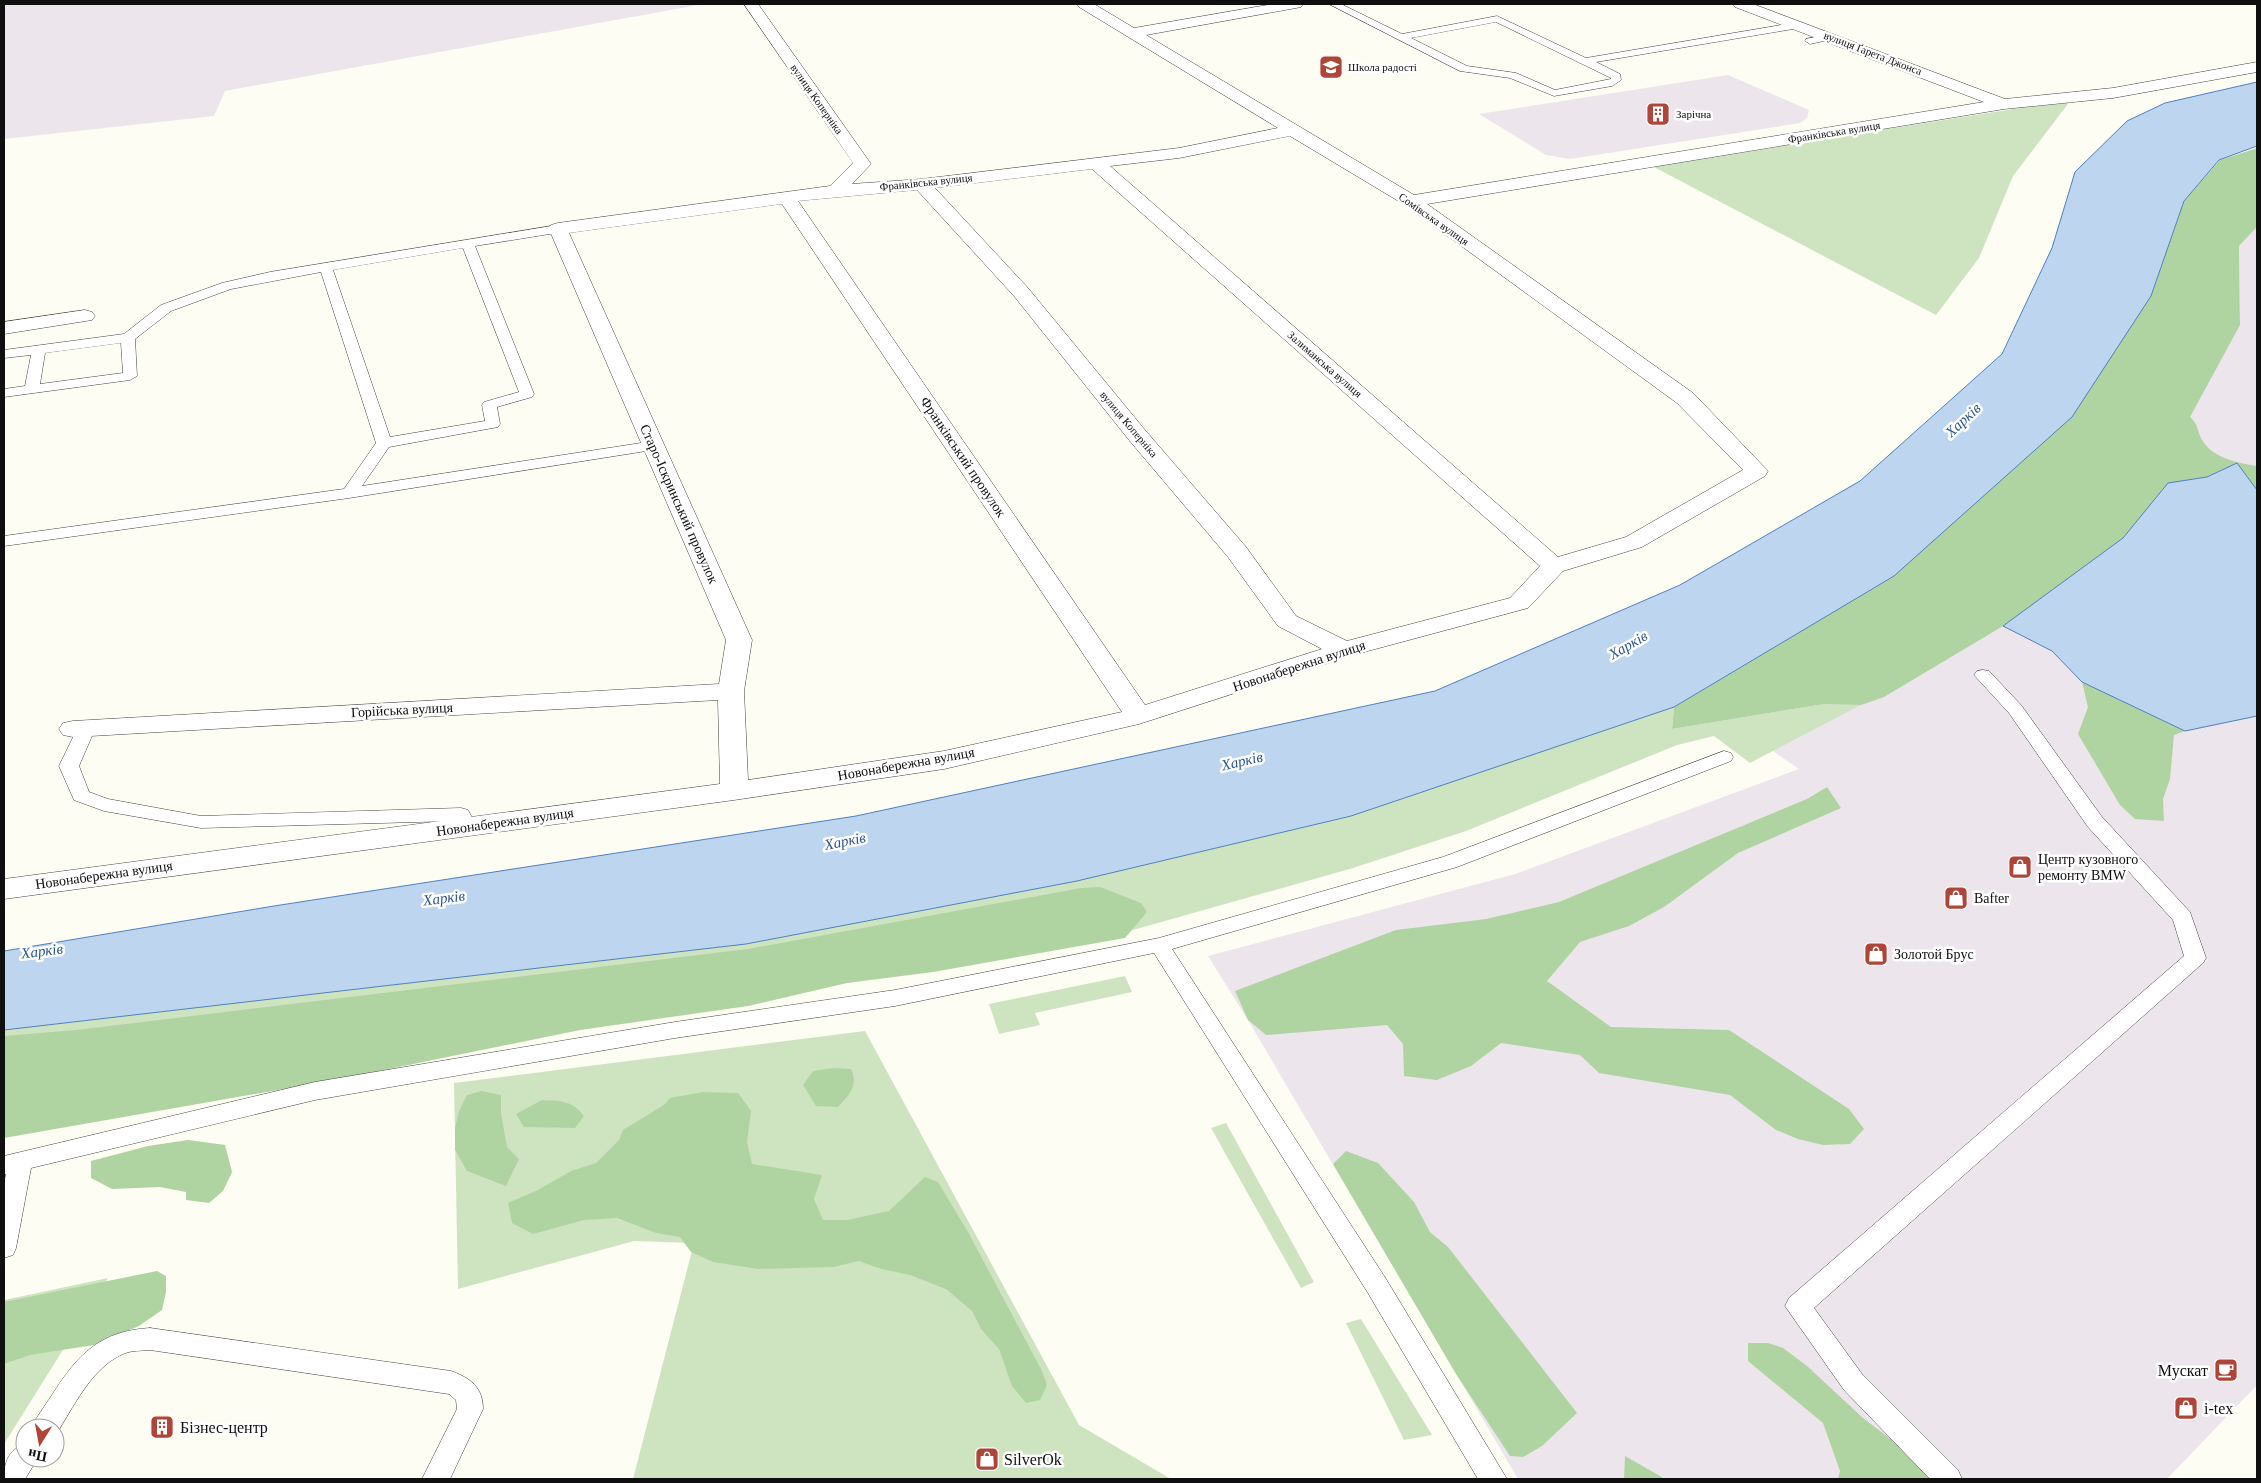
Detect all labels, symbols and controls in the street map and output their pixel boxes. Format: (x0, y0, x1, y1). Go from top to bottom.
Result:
street label: вулиця Ґарета Джонса (1822, 29, 1924, 77)
school or university icon: Школа радості (1318, 54, 1344, 80)
place label: Школа радості (1348, 61, 1417, 73)
street label: вулиця Коперніка (788, 62, 846, 136)
building icon: Зарічна (1645, 101, 1671, 127)
place label: Зарічна (1676, 108, 1711, 120)
street label: Франківська вулиця (1787, 119, 1881, 145)
street label: Франківська вулиця (879, 171, 973, 193)
street label: Сомівська вулиця (1397, 190, 1471, 248)
street label: Залиманська вулиця (1285, 329, 1365, 399)
street label: вулиця Коперніка (1098, 389, 1160, 460)
street label: Франківський провулок (917, 394, 1009, 520)
water label: Харків (1942, 400, 1984, 441)
street label: Старо-Іскринський провулок (637, 422, 721, 586)
water label: Харків (1605, 627, 1651, 663)
street label: Новонабережна вулиця (1231, 637, 1368, 695)
street label: Горійська вулиця (351, 700, 454, 720)
street label: Новонабережна вулиця (836, 744, 976, 783)
water label: Харків (1219, 748, 1265, 774)
street label: Новонабережна вулиця (435, 805, 575, 839)
water label: Харків (822, 829, 868, 853)
place label: Центр кузовного ремонту BMW (2038, 852, 2138, 883)
shop icon: Центр кузовного ремонту BMW (2007, 854, 2033, 880)
street label: Новонабережна вулиця (34, 858, 174, 892)
shop icon: Bafter (1943, 885, 1969, 911)
water label: Харків (421, 887, 466, 909)
place label: Bafter (1974, 891, 2009, 906)
water label: Харків (19, 940, 64, 962)
shop icon: Золотой Брус (1863, 941, 1889, 967)
place label: Золотой Брус (1894, 947, 1974, 962)
cafe icon: Мускат (2213, 1357, 2239, 1383)
place label: Мускат (2158, 1362, 2208, 1380)
shop icon: i-tex (2173, 1395, 2199, 1421)
place label: i-tex (2204, 1400, 2233, 1417)
building icon: Бізнес-центр (149, 1414, 175, 1440)
north arrow (15, 1418, 65, 1468)
place label: Бізнес-центр (180, 1419, 268, 1437)
text: Пн (27, 1446, 48, 1464)
shop icon: SilverOk (974, 1446, 1000, 1472)
place label: SilverOk (1004, 1451, 1062, 1468)

